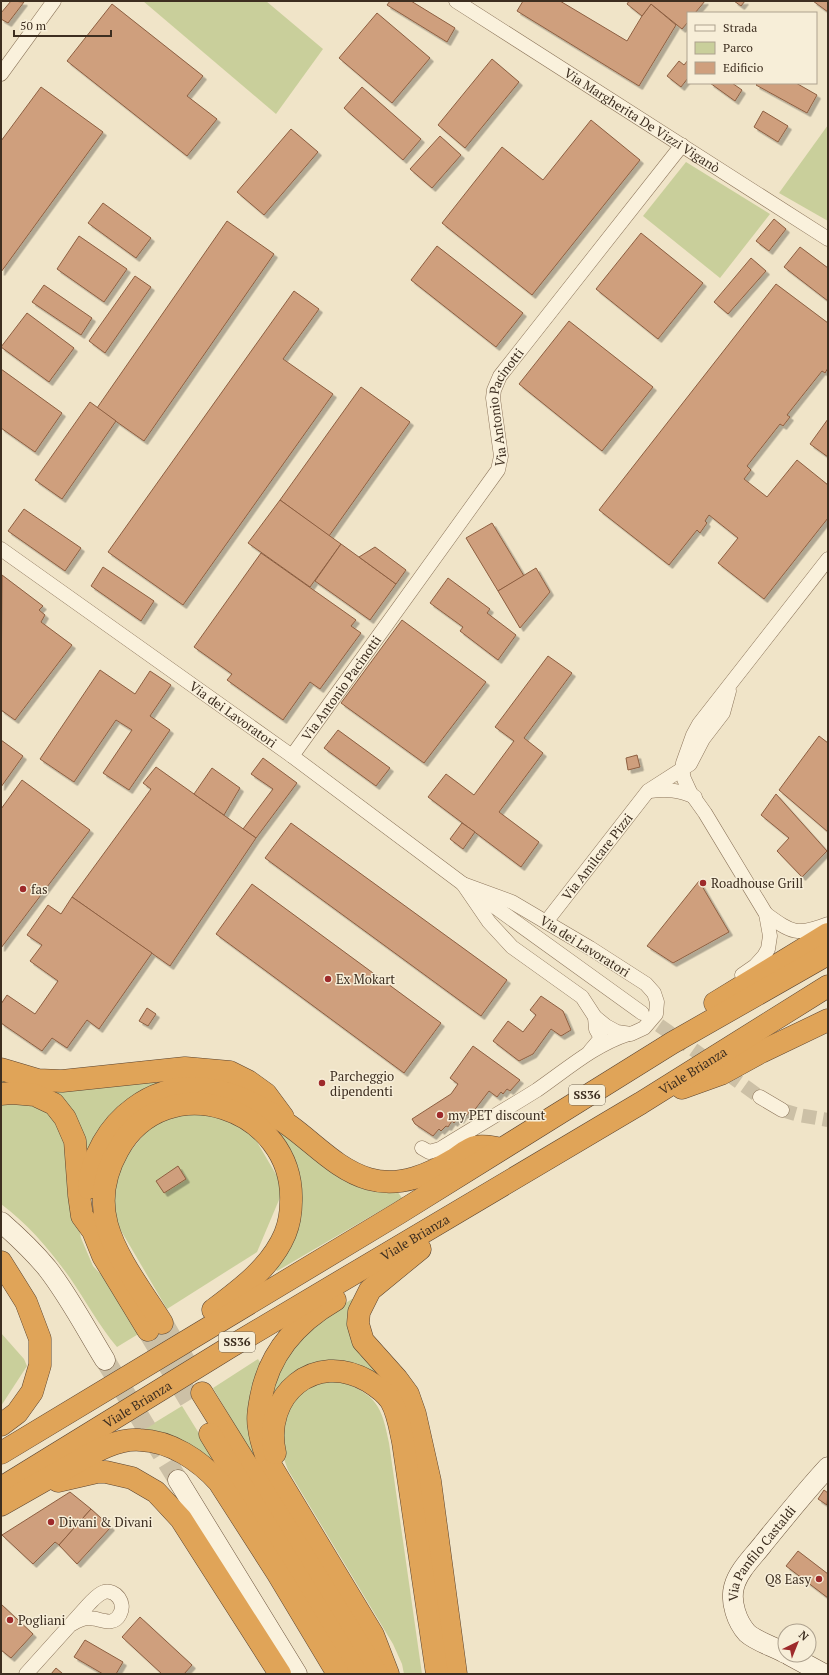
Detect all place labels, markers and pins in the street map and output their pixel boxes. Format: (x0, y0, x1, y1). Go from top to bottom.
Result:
place label: Roadhouse Grill (711, 874, 803, 892)
marker: Roadhouse Grill (698, 878, 708, 888)
place label: fas (31, 880, 48, 898)
marker: fas (18, 884, 28, 894)
place label: Ex Mokart (336, 970, 395, 988)
marker: Ex Mokart (323, 974, 333, 984)
place label: Parcheggio dipendenti (330, 1067, 394, 1100)
marker: Parcheggio dipendenti (317, 1078, 327, 1088)
place label: my PET discount (448, 1106, 545, 1124)
marker: my PET discount (435, 1110, 445, 1120)
place label: Divani & Divani (59, 1513, 153, 1531)
marker: Divani & Divani (46, 1517, 56, 1527)
place label: Q8 Easy (765, 1570, 811, 1588)
marker: Q8 Easy (814, 1574, 824, 1584)
place label: Pogliani (18, 1611, 65, 1629)
marker: Pogliani (5, 1615, 15, 1625)

